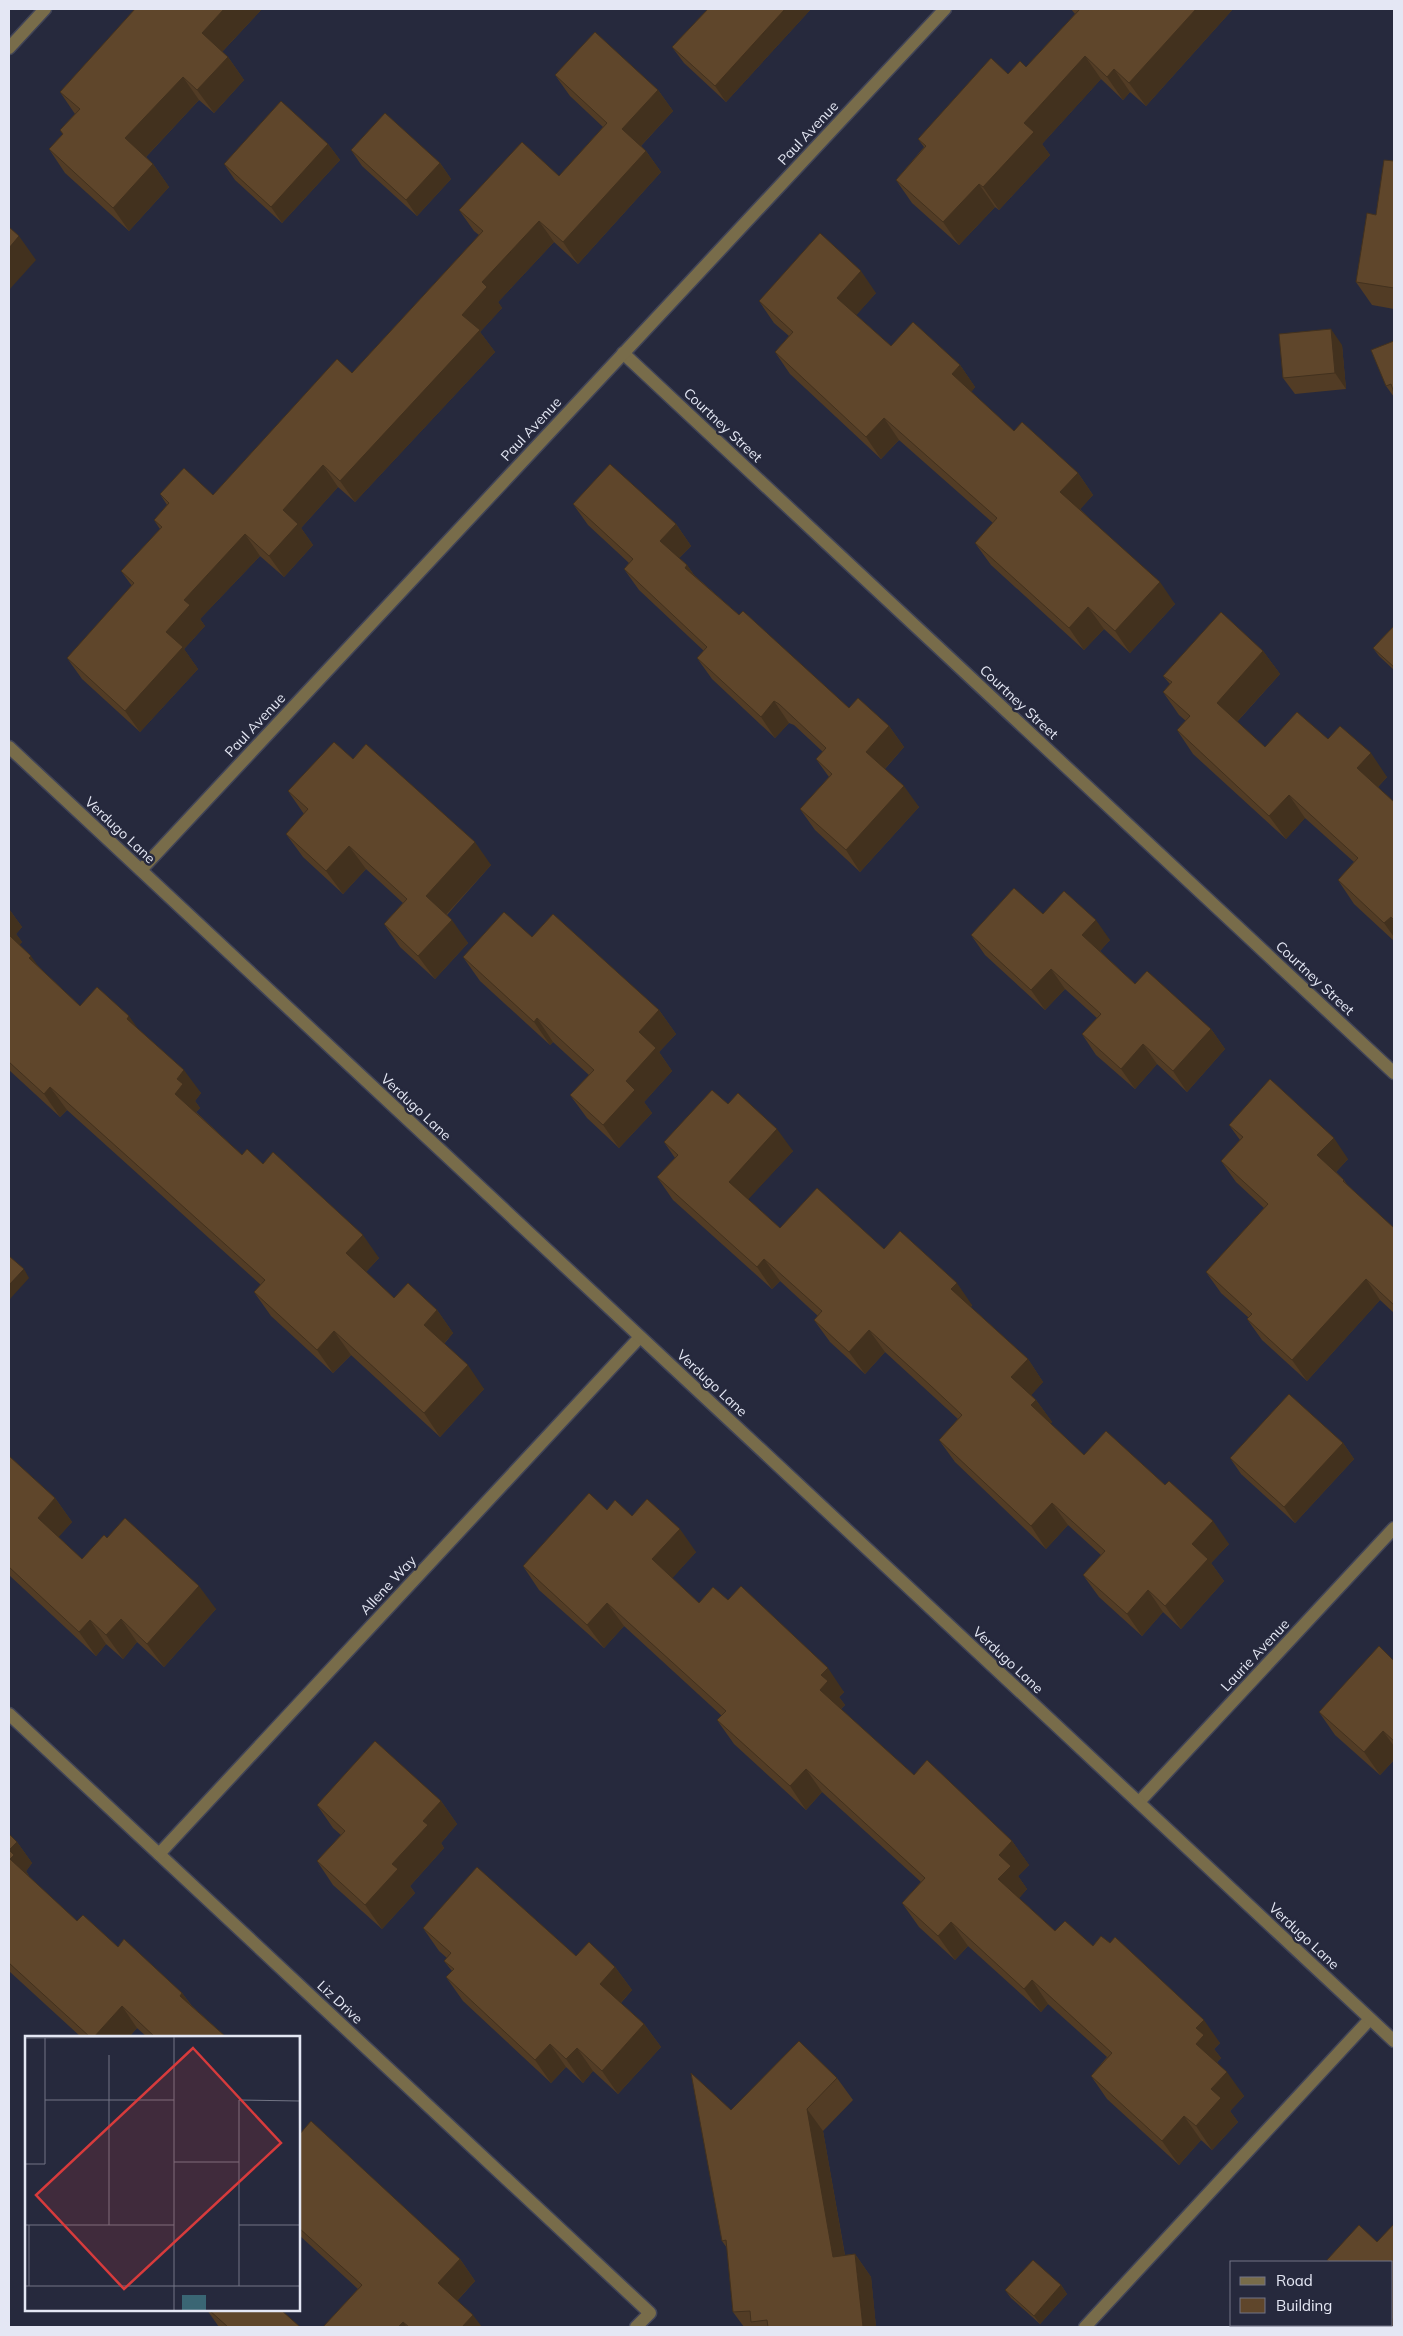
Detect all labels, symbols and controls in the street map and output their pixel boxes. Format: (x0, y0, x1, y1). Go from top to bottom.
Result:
street label: Paul Avenue (774, 97, 842, 169)
street label: Courtney Street (680, 384, 766, 466)
street label: Paul Avenue (497, 393, 565, 465)
street label: Courtney Street (976, 661, 1062, 743)
street label: Paul Avenue (221, 689, 289, 761)
street label: Verdugo Lane (81, 793, 159, 867)
street label: Courtney Street (1272, 937, 1358, 1019)
street label: Verdugo Lane (377, 1070, 455, 1144)
street label: Verdugo Lane (673, 1346, 751, 1420)
street label: Allene Way (356, 1551, 420, 1618)
street label: Laurie Avenue (1217, 1615, 1293, 1695)
street label: Verdugo Lane (969, 1623, 1047, 1697)
street label: Verdugo Lane (1265, 1899, 1343, 1973)
street label: Liz Drive (313, 1976, 367, 2028)
inset map (25, 2036, 300, 2311)
legend (1230, 2261, 1393, 2326)
text: Road (1276, 2271, 1313, 2290)
text: Building (1276, 2296, 1332, 2315)

